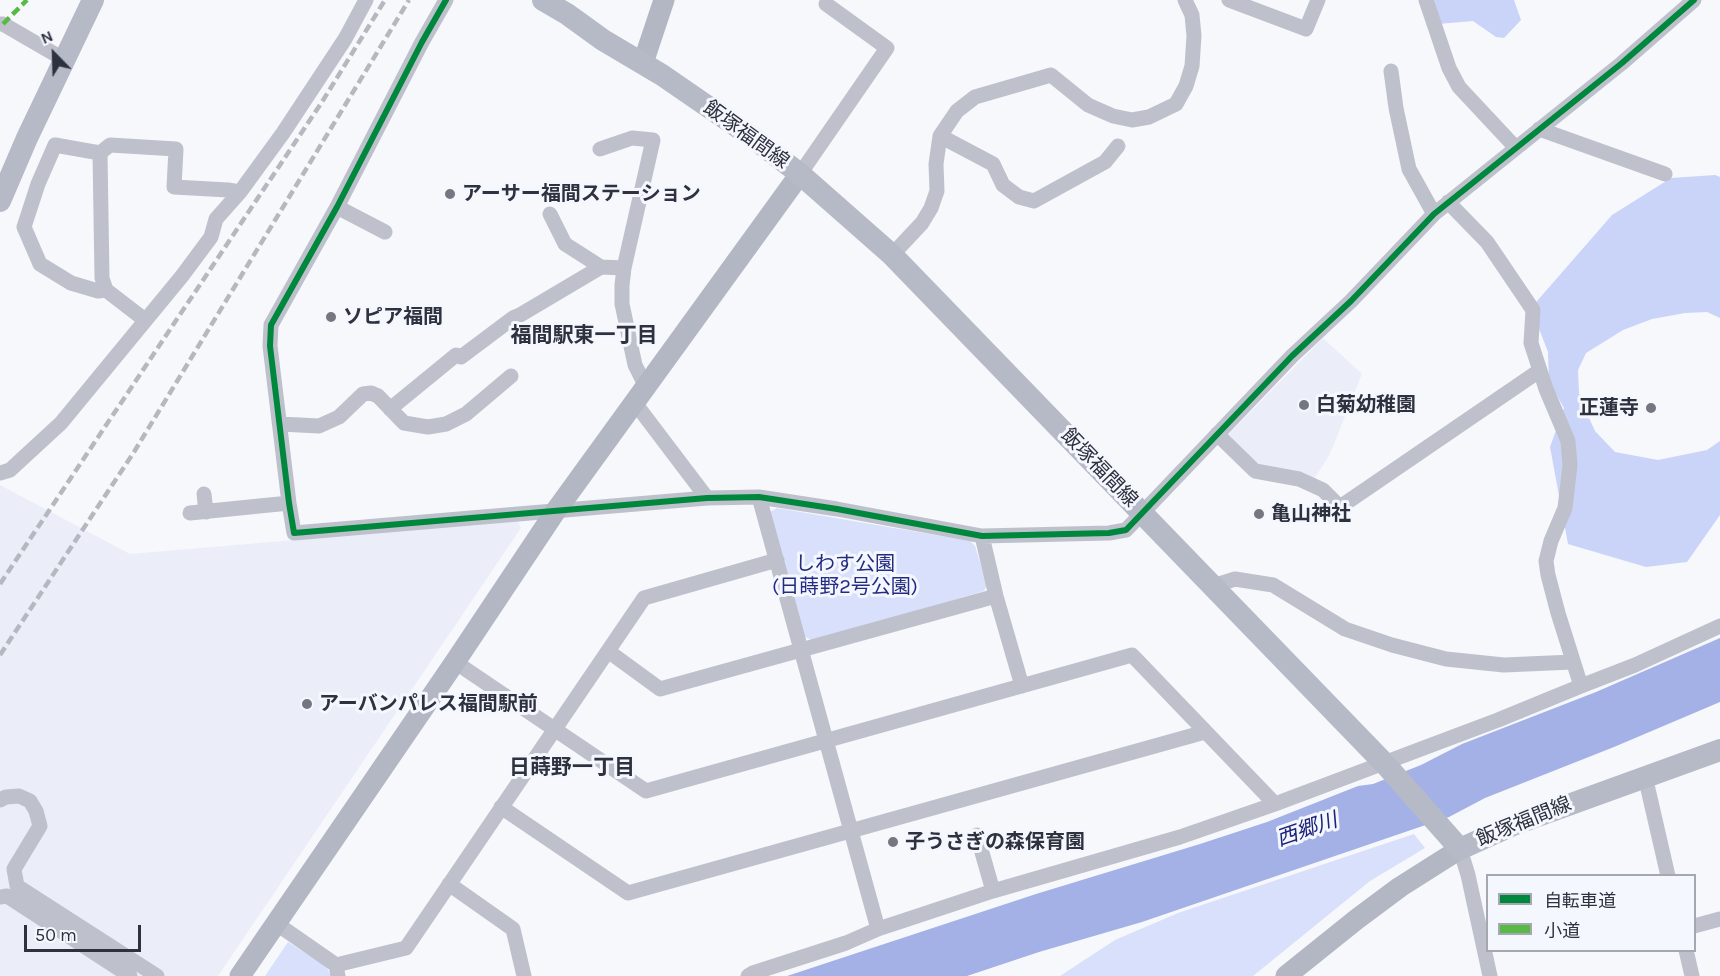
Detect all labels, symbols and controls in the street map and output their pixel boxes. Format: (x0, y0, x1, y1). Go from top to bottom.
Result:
north arrow (24, 24, 84, 84)
text: N (38, 26, 56, 48)
street label: 飯塚福間線 (698, 96, 794, 174)
place label: アーサー福間ステーション (462, 182, 701, 206)
marker: アーサー福間ステーション (443, 187, 457, 201)
place label: ソピア福間 (343, 305, 443, 329)
marker: ソピア福間 (324, 310, 338, 324)
district label: 福間駅東一丁目 (511, 323, 657, 349)
place label: 白菊幼稚園 (1316, 393, 1416, 417)
place label: 正蓮寺 (1579, 396, 1639, 420)
marker: 白菊幼稚園 (1297, 398, 1311, 412)
marker: 正蓮寺 (1644, 401, 1658, 415)
street label: 飯塚福間線 (1056, 424, 1142, 512)
place label: 亀山神社 (1271, 502, 1351, 526)
marker: 亀山神社 (1252, 507, 1266, 521)
park label: しわす公園 (日蒔野2号公園) (772, 552, 918, 599)
place label: アーバンパレス福間駅前 (319, 692, 538, 716)
marker: アーバンパレス福間駅前 (300, 697, 314, 711)
district label: 日蒔野一丁目 (509, 755, 635, 781)
street label: 飯塚福間線 (1473, 792, 1575, 852)
water label: 西郷川 (1273, 808, 1341, 852)
place label: 子うさぎの森保育園 (905, 830, 1085, 854)
marker: 子うさぎの森保育園 (886, 835, 900, 849)
legend (1486, 874, 1696, 952)
text: 自転車道 (1544, 890, 1616, 912)
scale bar (27, 913, 144, 951)
text: 小道 (1544, 920, 1580, 942)
text: 50 m (35, 924, 77, 946)

